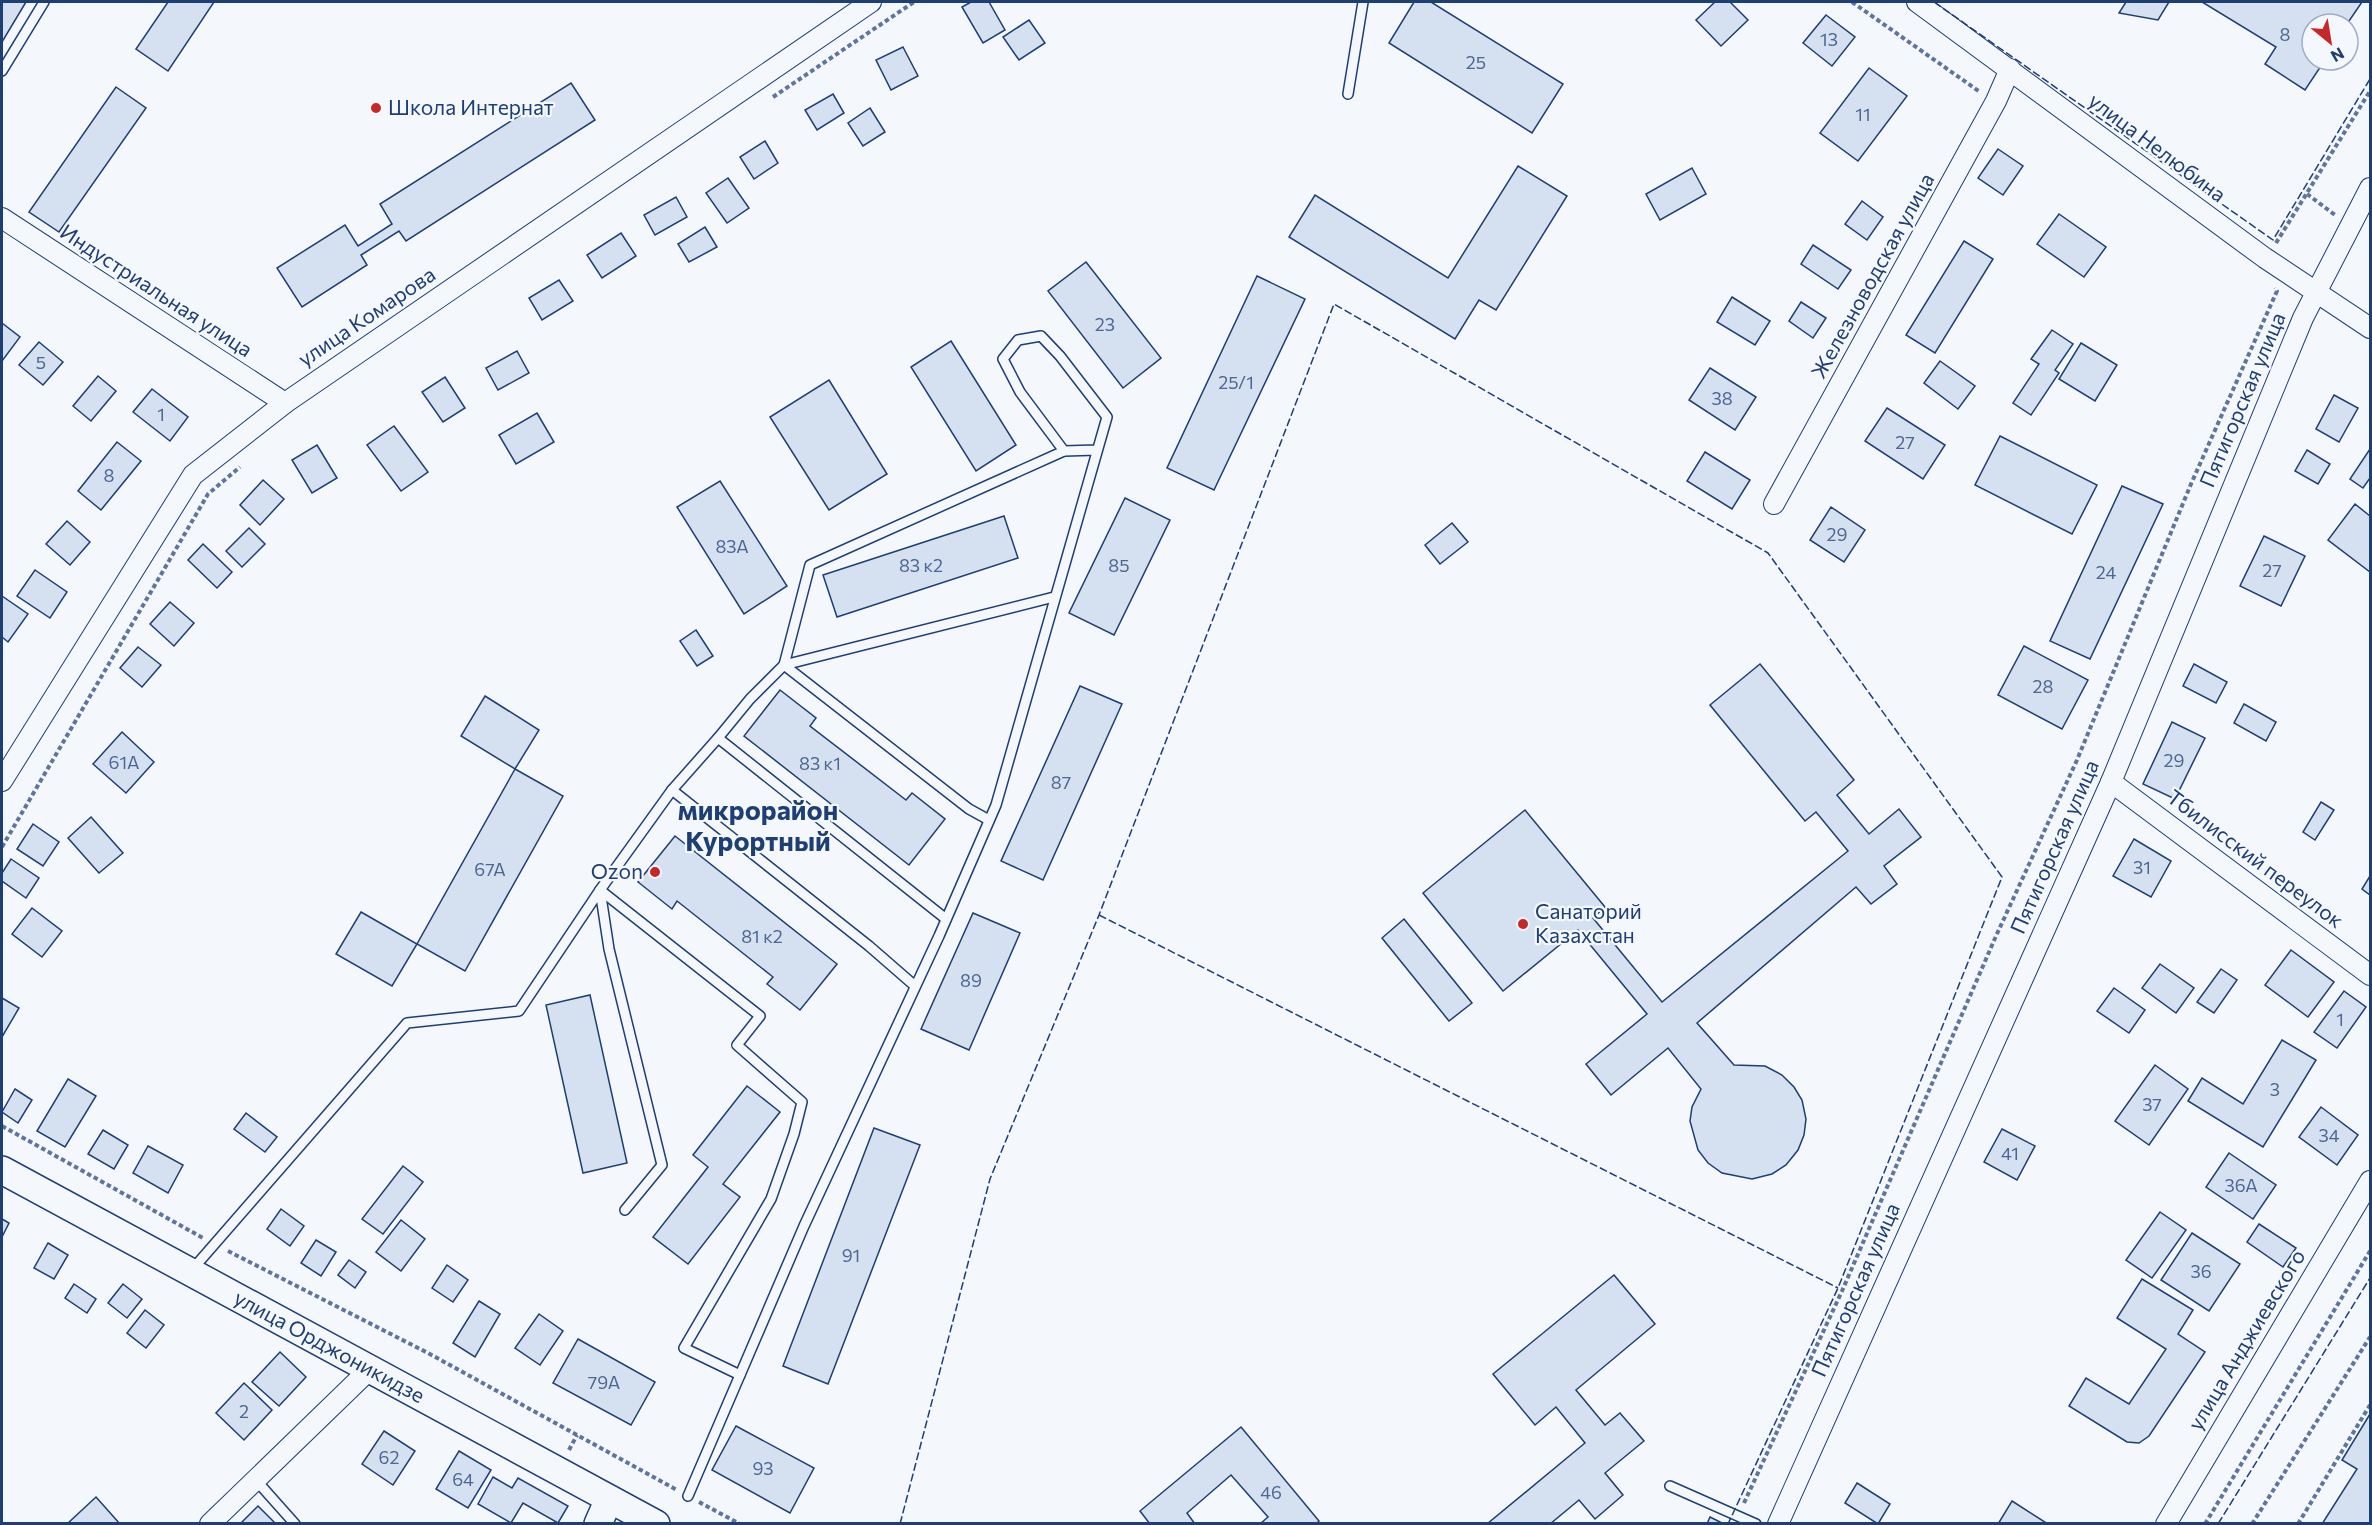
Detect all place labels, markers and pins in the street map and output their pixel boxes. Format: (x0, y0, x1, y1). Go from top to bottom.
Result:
place label: Школа Интернат (388, 94, 554, 119)
marker: Школа Интернат (369, 101, 383, 115)
place label: Ozon (591, 858, 643, 883)
marker: Ozon (648, 865, 662, 879)
place label: Санаторий Казахстан (1535, 898, 1642, 947)
marker: Санаторий Казахстан (1516, 917, 1530, 931)

